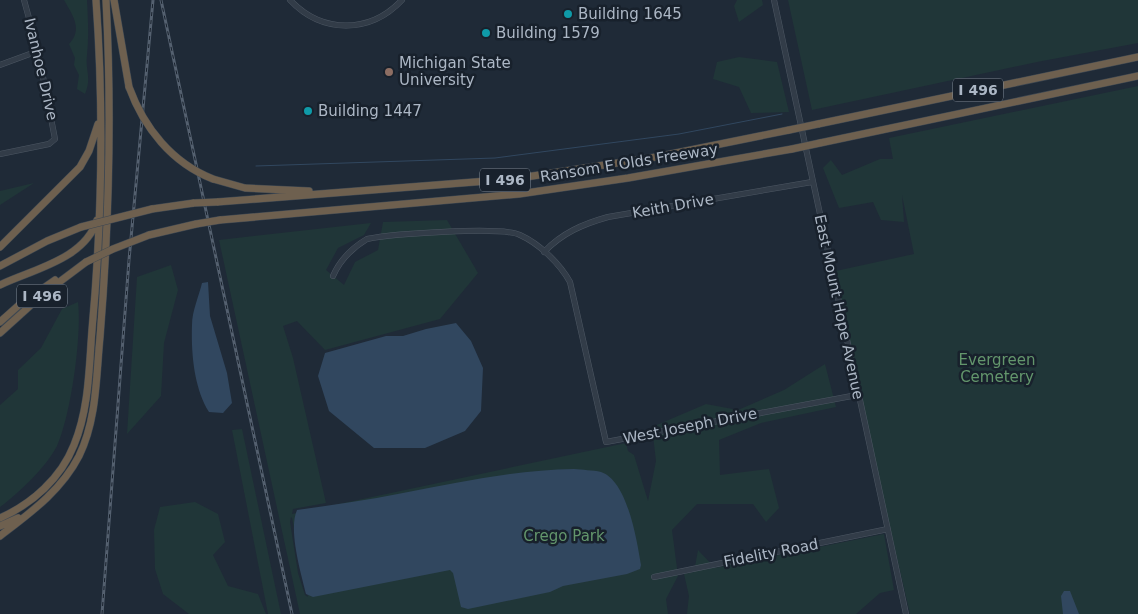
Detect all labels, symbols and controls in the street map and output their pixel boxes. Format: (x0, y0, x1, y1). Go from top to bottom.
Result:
place label: Building 1645 (578, 5, 682, 23)
marker: Building 1645 (562, 8, 574, 20)
street label: Ivanhoe Drive (20, 16, 62, 122)
place label: Building 1579 (496, 24, 600, 42)
marker: Building 1579 (480, 27, 492, 39)
place label: Michigan State University (399, 54, 511, 89)
marker: Michigan State University (383, 66, 395, 78)
road number: I 496 (953, 78, 1003, 102)
place label: Building 1447 (318, 102, 422, 120)
marker: Building 1447 (302, 105, 314, 117)
street label: Ransom E Olds Freeway (539, 140, 719, 186)
road number: I 496 (480, 168, 530, 192)
street label: Keith Drive (631, 190, 715, 222)
street label: East Mount Hope Avenue (811, 213, 867, 401)
road number: I 496 (17, 284, 67, 308)
park label: Evergreen Cemetery (959, 351, 1035, 386)
street label: West Joseph Drive (621, 404, 759, 448)
park label: Crego Park (523, 527, 605, 545)
street label: Fidelity Road (722, 535, 820, 571)

